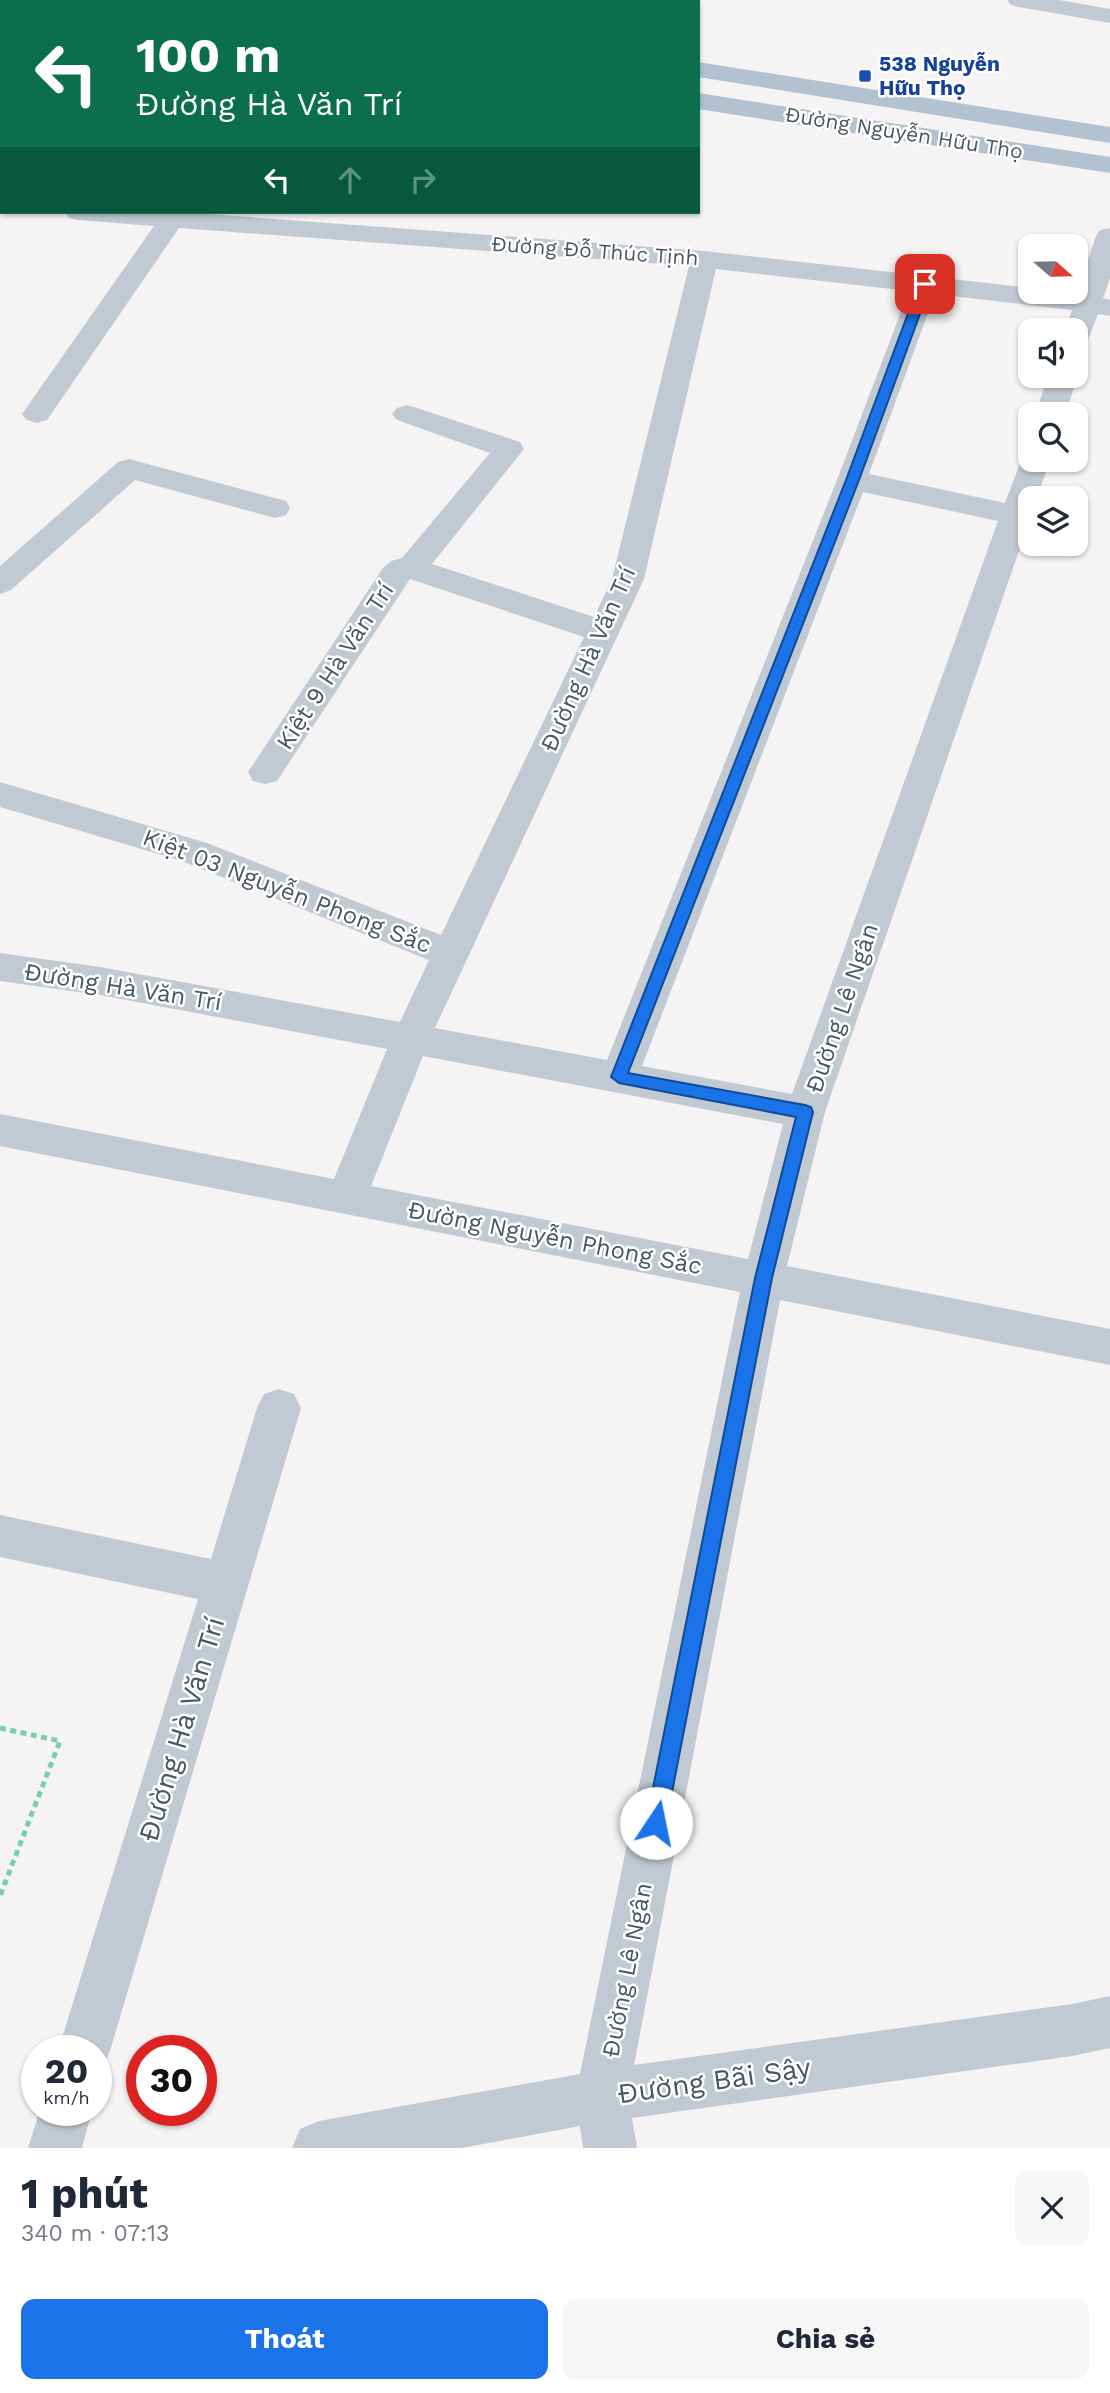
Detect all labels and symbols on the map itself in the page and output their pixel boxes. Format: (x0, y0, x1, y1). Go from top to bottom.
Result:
place label: 538 Nguyễn Hữu Thọ (879, 51, 1000, 100)
marker: 538 Nguyễn Hữu Thọ (857, 68, 873, 84)
street label: Đường Nguyễn Hữu Thọ (783, 101, 1025, 164)
street label: Đường Đỗ Thúc Tịnh (491, 231, 699, 270)
north arrow (1018, 234, 1088, 304)
pin (895, 254, 955, 314)
street label: Đường Hà Văn Trí (535, 562, 641, 756)
street label: Kiệt 9 Hà Văn Trí (270, 577, 400, 755)
street label: Kiệt 03 Nguyễn Phong Sắc (139, 823, 435, 959)
street label: Đường Lê Ngân (800, 920, 884, 1096)
street label: Đường Hà Văn Trí (22, 958, 224, 1016)
street label: Đường Nguyễn Phong Sắc (406, 1196, 704, 1280)
street label: Đường Hà Văn Trí (132, 1613, 231, 1845)
position arrow (619, 1786, 693, 1860)
street label: Đường Lê Ngân (596, 1880, 658, 2060)
speed limit sign: 30 (126, 2035, 217, 2126)
street label: Đường Bãi Sậy (615, 2051, 813, 2110)

